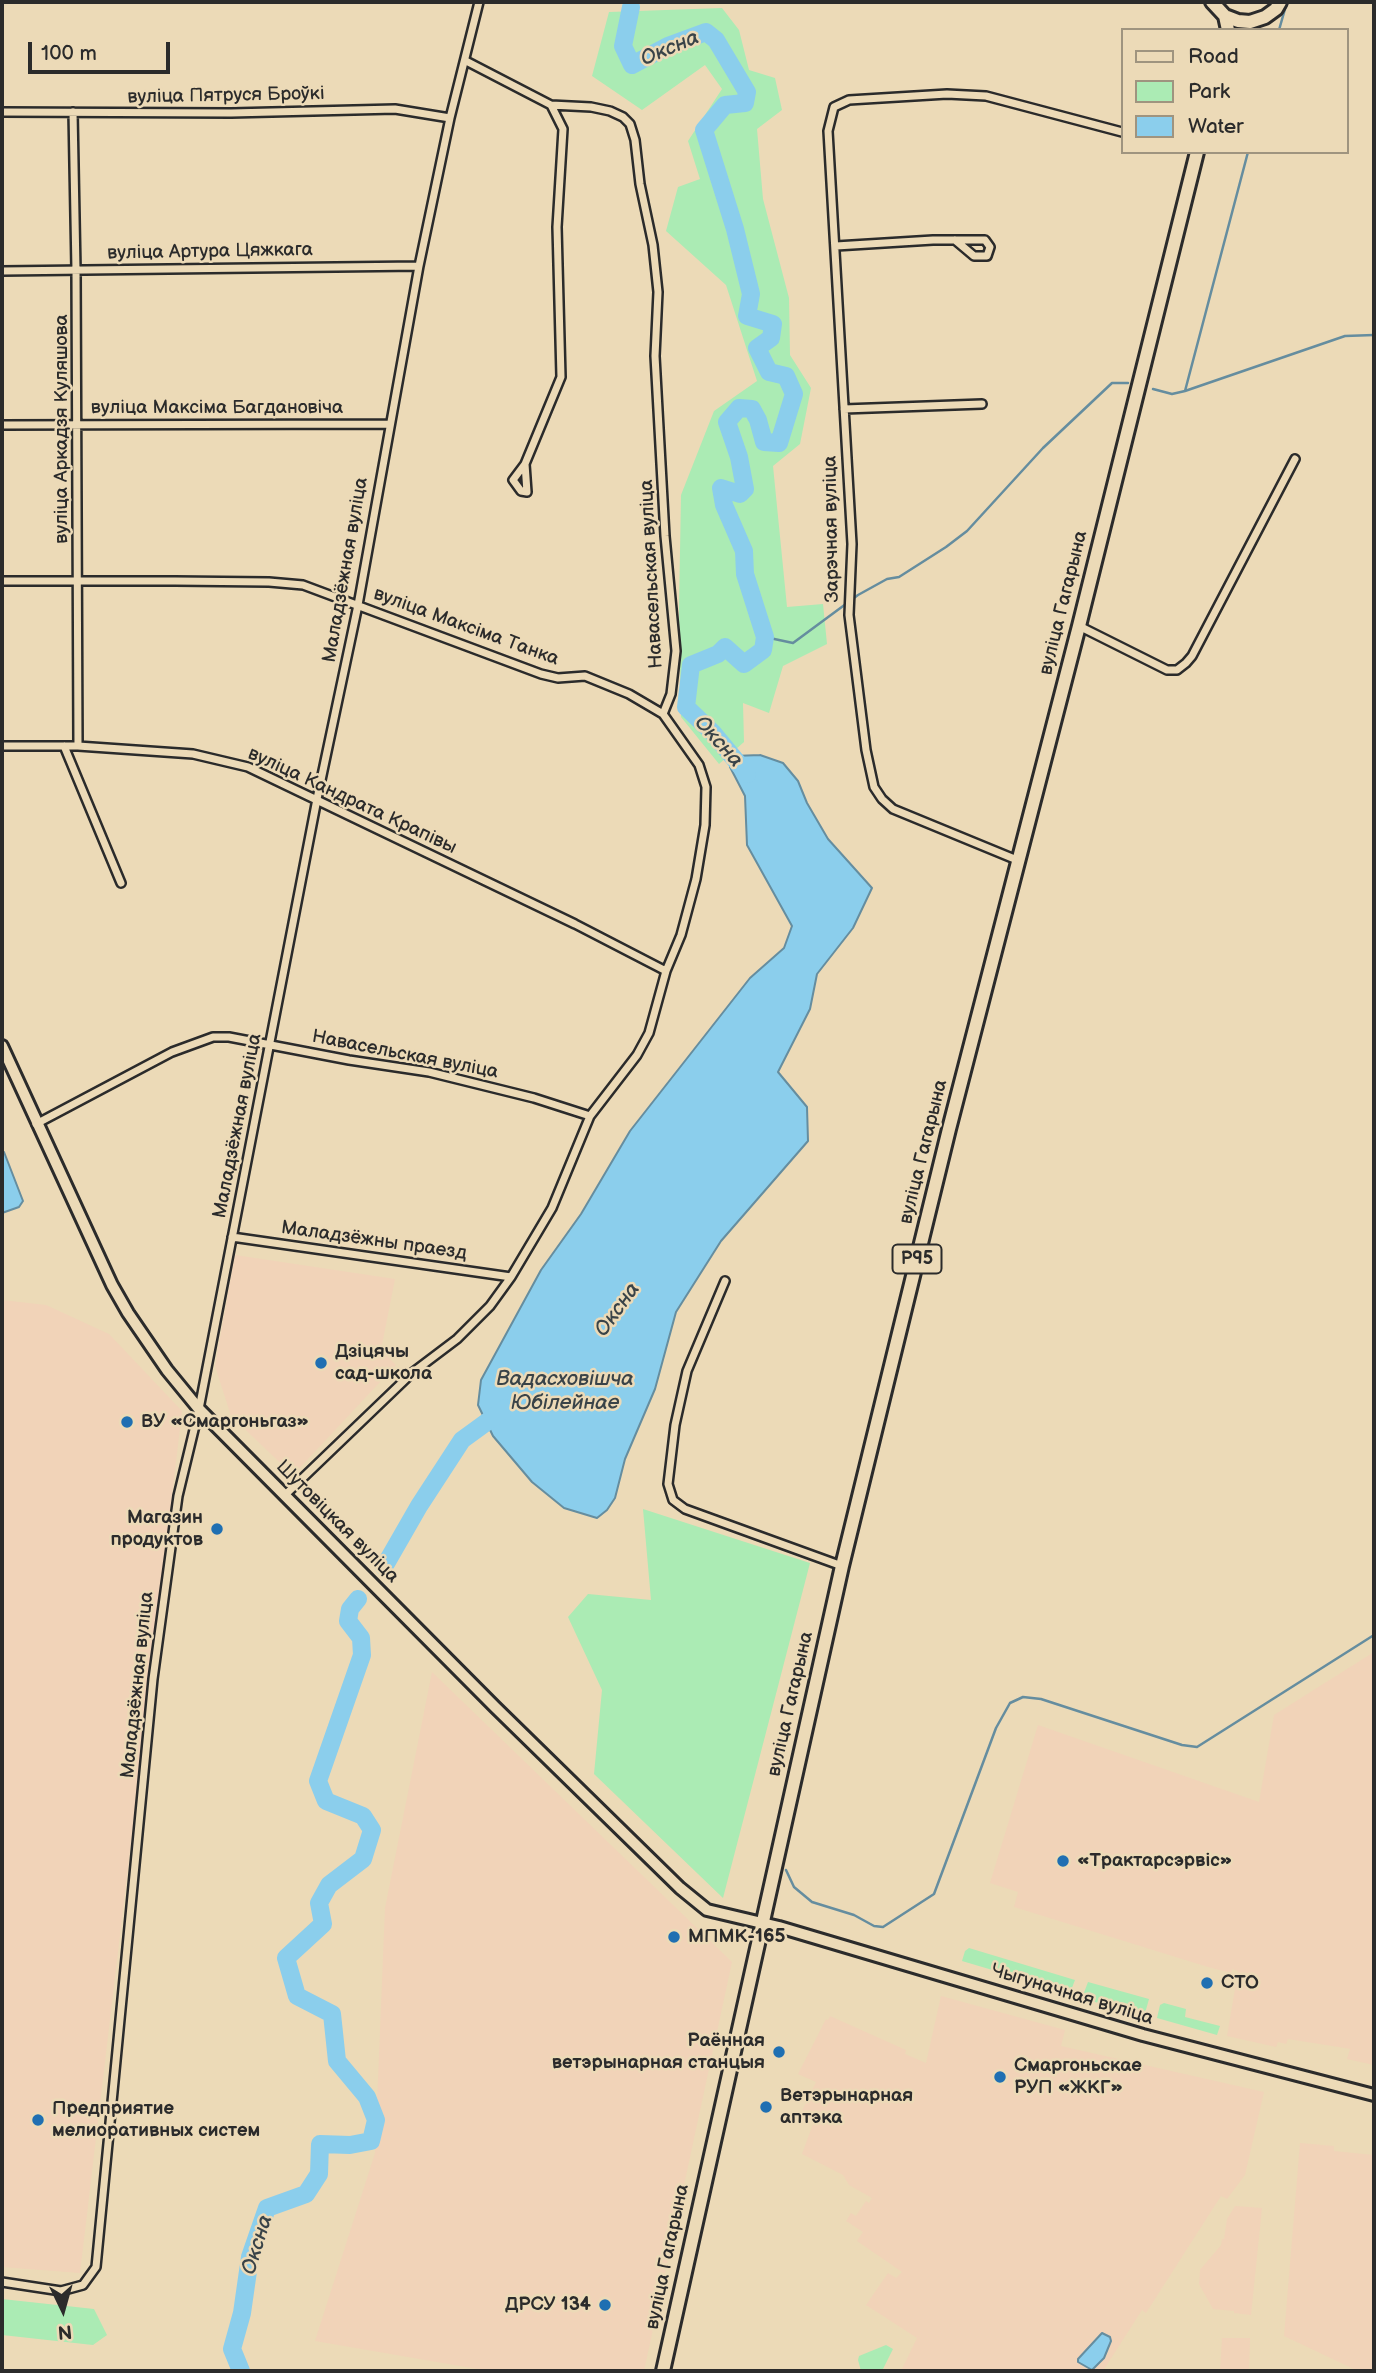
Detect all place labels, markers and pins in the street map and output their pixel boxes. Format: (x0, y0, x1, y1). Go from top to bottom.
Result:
place label: Дзіцячы сад-школа (335, 1341, 432, 1385)
marker: Дзіцячы сад-школа (313, 1355, 329, 1371)
place label: ВУ «Смаргоньгаз» (141, 1411, 309, 1433)
marker: ВУ «Смаргоньгаз» (119, 1414, 135, 1430)
place label: Магазин продуктов (110, 1507, 203, 1551)
marker: Магазин продуктов (209, 1521, 225, 1537)
place label: «Трактарсэрвіс» (1077, 1850, 1232, 1872)
marker: «Трактарсэрвіс» (1055, 1853, 1071, 1869)
place label: МПМК-165 (688, 1926, 785, 1948)
marker: МПМК-165 (666, 1929, 682, 1945)
place label: СТО (1221, 1972, 1259, 1994)
marker: СТО (1199, 1975, 1215, 1991)
place label: Раённая ветэрынарная станцыя (552, 2030, 765, 2074)
marker: Раённая ветэрынарная станцыя (771, 2044, 787, 2060)
place label: Смаргоньскае РУП «ЖКГ» (1014, 2055, 1142, 2099)
marker: Смаргоньскае РУП «ЖКГ» (992, 2069, 1008, 2085)
place label: Ветэрынарная аптэка (780, 2085, 913, 2129)
place label: Предприятие мелиоративных систем (52, 2098, 260, 2142)
marker: Ветэрынарная аптэка (758, 2099, 774, 2115)
marker: Предприятие мелиоративных систем (30, 2112, 46, 2128)
place label: ДРСУ 134 (505, 2294, 591, 2316)
marker: ДРСУ 134 (597, 2297, 613, 2313)

